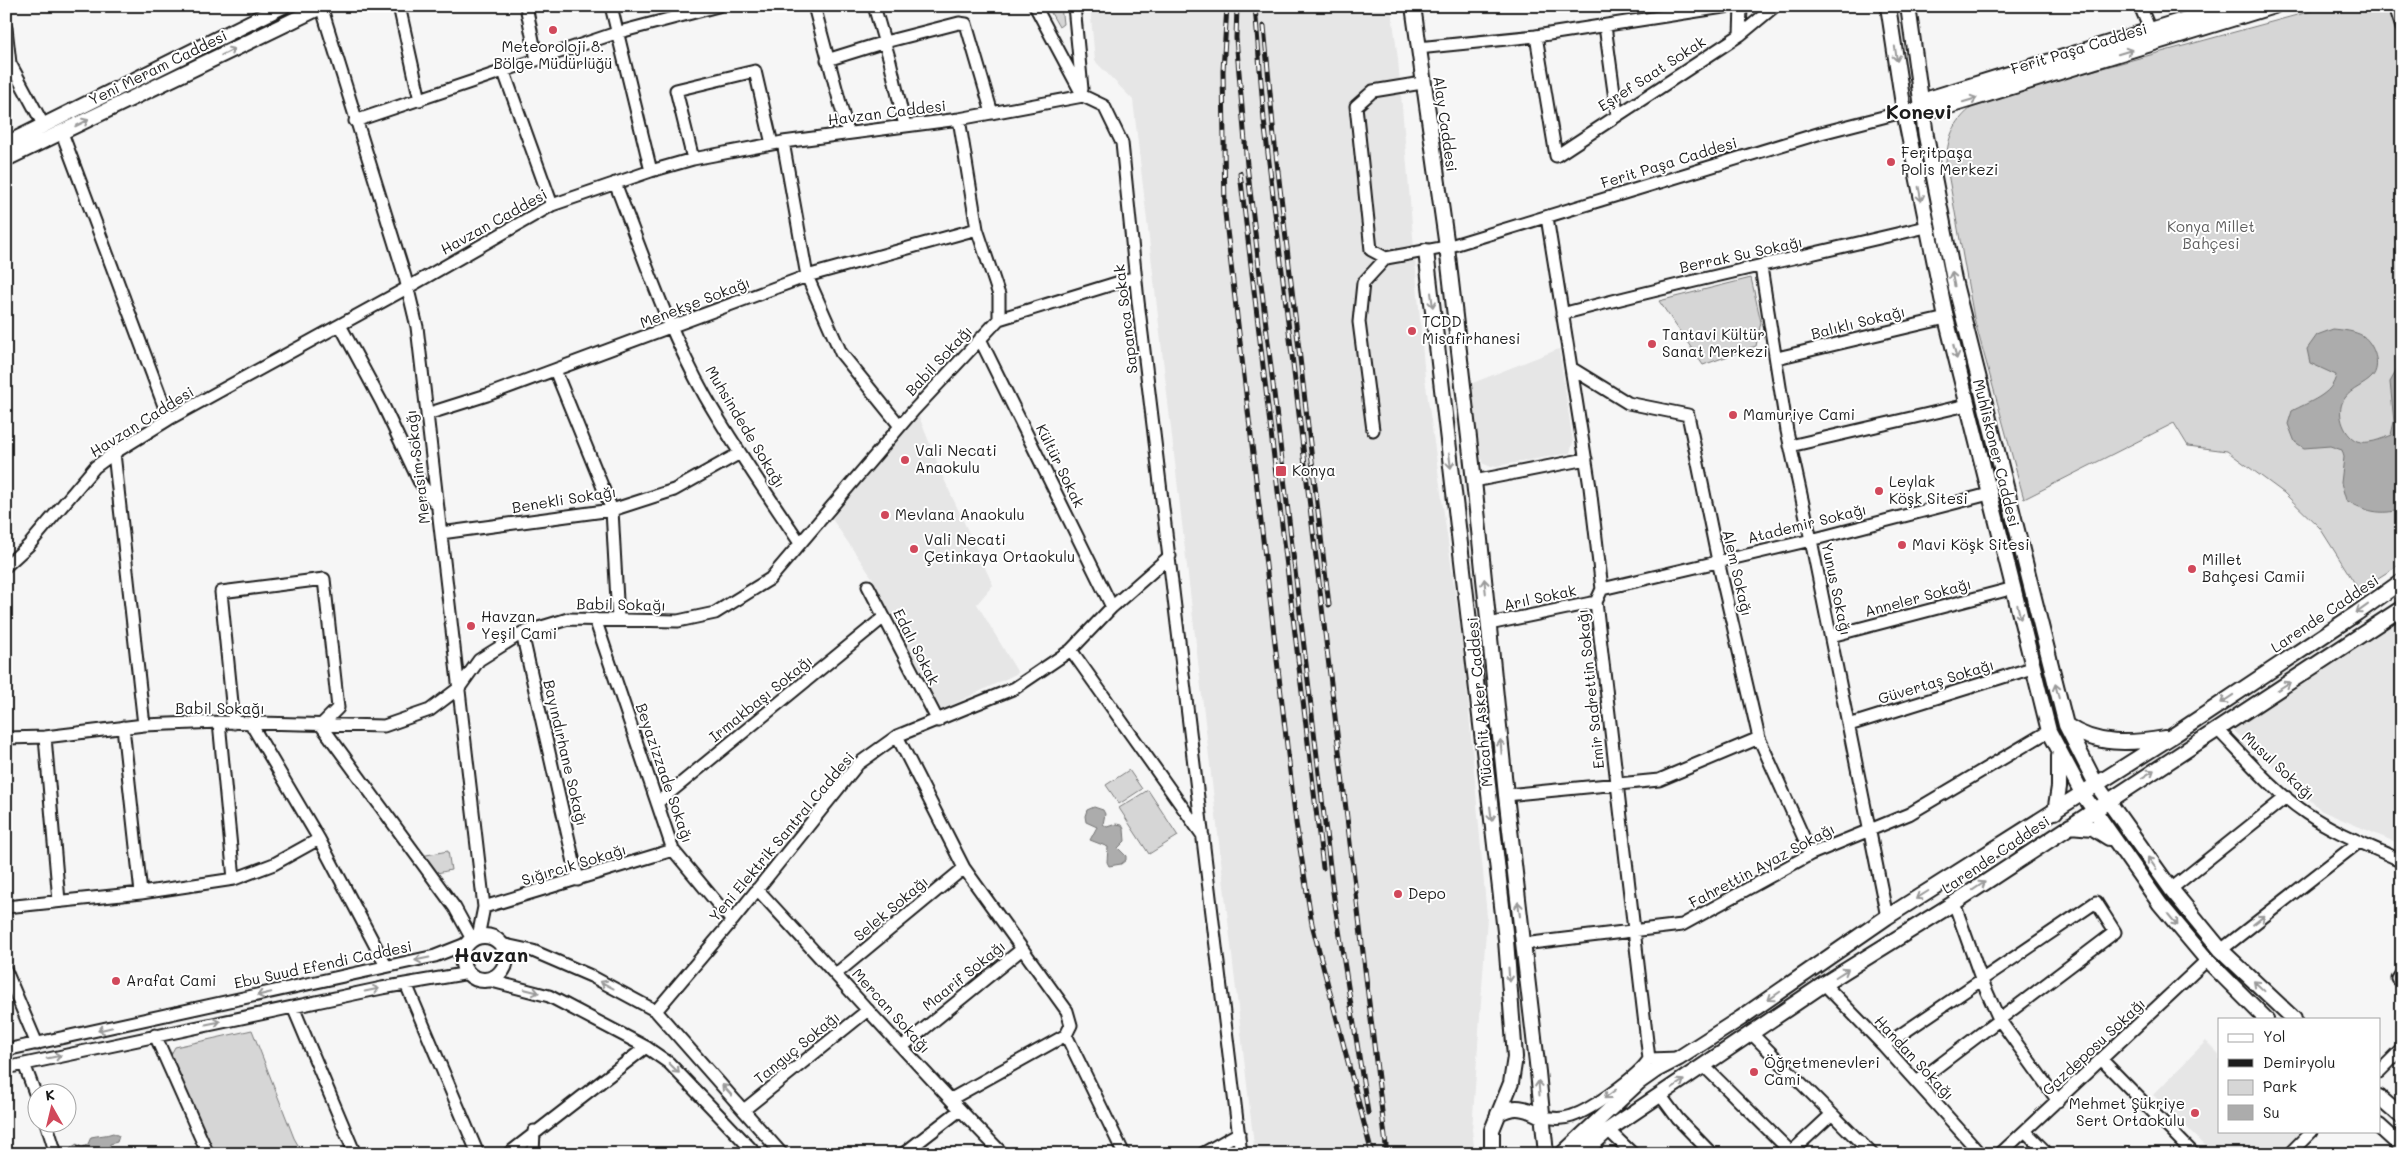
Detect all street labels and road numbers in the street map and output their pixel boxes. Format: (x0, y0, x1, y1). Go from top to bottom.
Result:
street label: Ferit Paşa Caddesi (2008, 18, 2149, 78)
street label: Yeni Meram Caddesi (85, 25, 230, 109)
street label: Eşref Saat Sokak (1594, 31, 1709, 115)
street label: Alay Caddesi (1429, 75, 1463, 173)
street label: Havzan Caddesi (827, 95, 947, 129)
street label: Ferit Paşa Caddesi (1598, 132, 1739, 192)
street label: Havzan Caddesi (437, 184, 550, 259)
street label: Berrak Su Sokağı (1677, 231, 1804, 277)
street label: Sapanca Sokak (1108, 263, 1142, 375)
street label: Menekşe Sokağı (637, 272, 753, 332)
street label: Balıklı Sokağı (1809, 301, 1907, 343)
street label: Babil Sokağı (900, 321, 976, 400)
street label: Muhsindede Sokağı (701, 362, 790, 491)
street label: Muhliskoner Caddesi (1969, 377, 2025, 529)
street label: Havzan Caddesi (86, 381, 197, 461)
street label: Merasim Sokağı (400, 409, 434, 525)
street label: Kültür Sokak (1032, 420, 1090, 511)
street label: Benekli Sokağı (510, 481, 617, 517)
street label: Atademir Sokağı (1745, 499, 1868, 547)
street label: Alem Sokağı (1718, 528, 1758, 618)
street label: Yunus Sokağı (1817, 540, 1857, 637)
street label: Larende Caddesi (2267, 570, 2382, 657)
street label: Anneler Sokağı (1862, 573, 1973, 621)
street label: Arıl Sokak (1502, 580, 1578, 614)
street label: Babil Sokağı (576, 593, 666, 615)
street label: Edalı Sokak (889, 605, 945, 688)
street label: Emir Sadrettin Sokağı (1572, 608, 1608, 770)
street label: Mücahit Asker Caddesi (1462, 616, 1496, 788)
street label: Irmakbaşı Sokağı (705, 650, 816, 746)
street label: Güvertaş Sokağı (1875, 654, 1996, 708)
street label: Bayındırhane Sokağı (539, 678, 593, 828)
street label: Babil Sokağı (175, 698, 265, 718)
street label: Beyazizzade Sokağı (632, 700, 698, 845)
street label: Musul Sokağı (2238, 726, 2319, 804)
street label: Yeni Elektrik Santral Caddesi (704, 747, 858, 926)
street label: Larende Caddesi (1938, 811, 2053, 898)
street label: Fahrettin Ayaz Sokağı (1685, 818, 1838, 912)
street label: Sığırcık Sokağı (519, 839, 628, 889)
street label: Selek Sokağı (849, 871, 932, 945)
street label: Ebu Suud Efendi Caddesi (232, 935, 414, 993)
street label: Maarif Sokağı (918, 936, 1009, 1015)
street label: Mercan Sokağı (848, 963, 935, 1057)
street label: Gazdeposu Sokağı (2037, 993, 2149, 1099)
street label: Tanguç Sokağı (749, 1007, 843, 1088)
street label: Handan Sokağı (1870, 1011, 1959, 1104)

